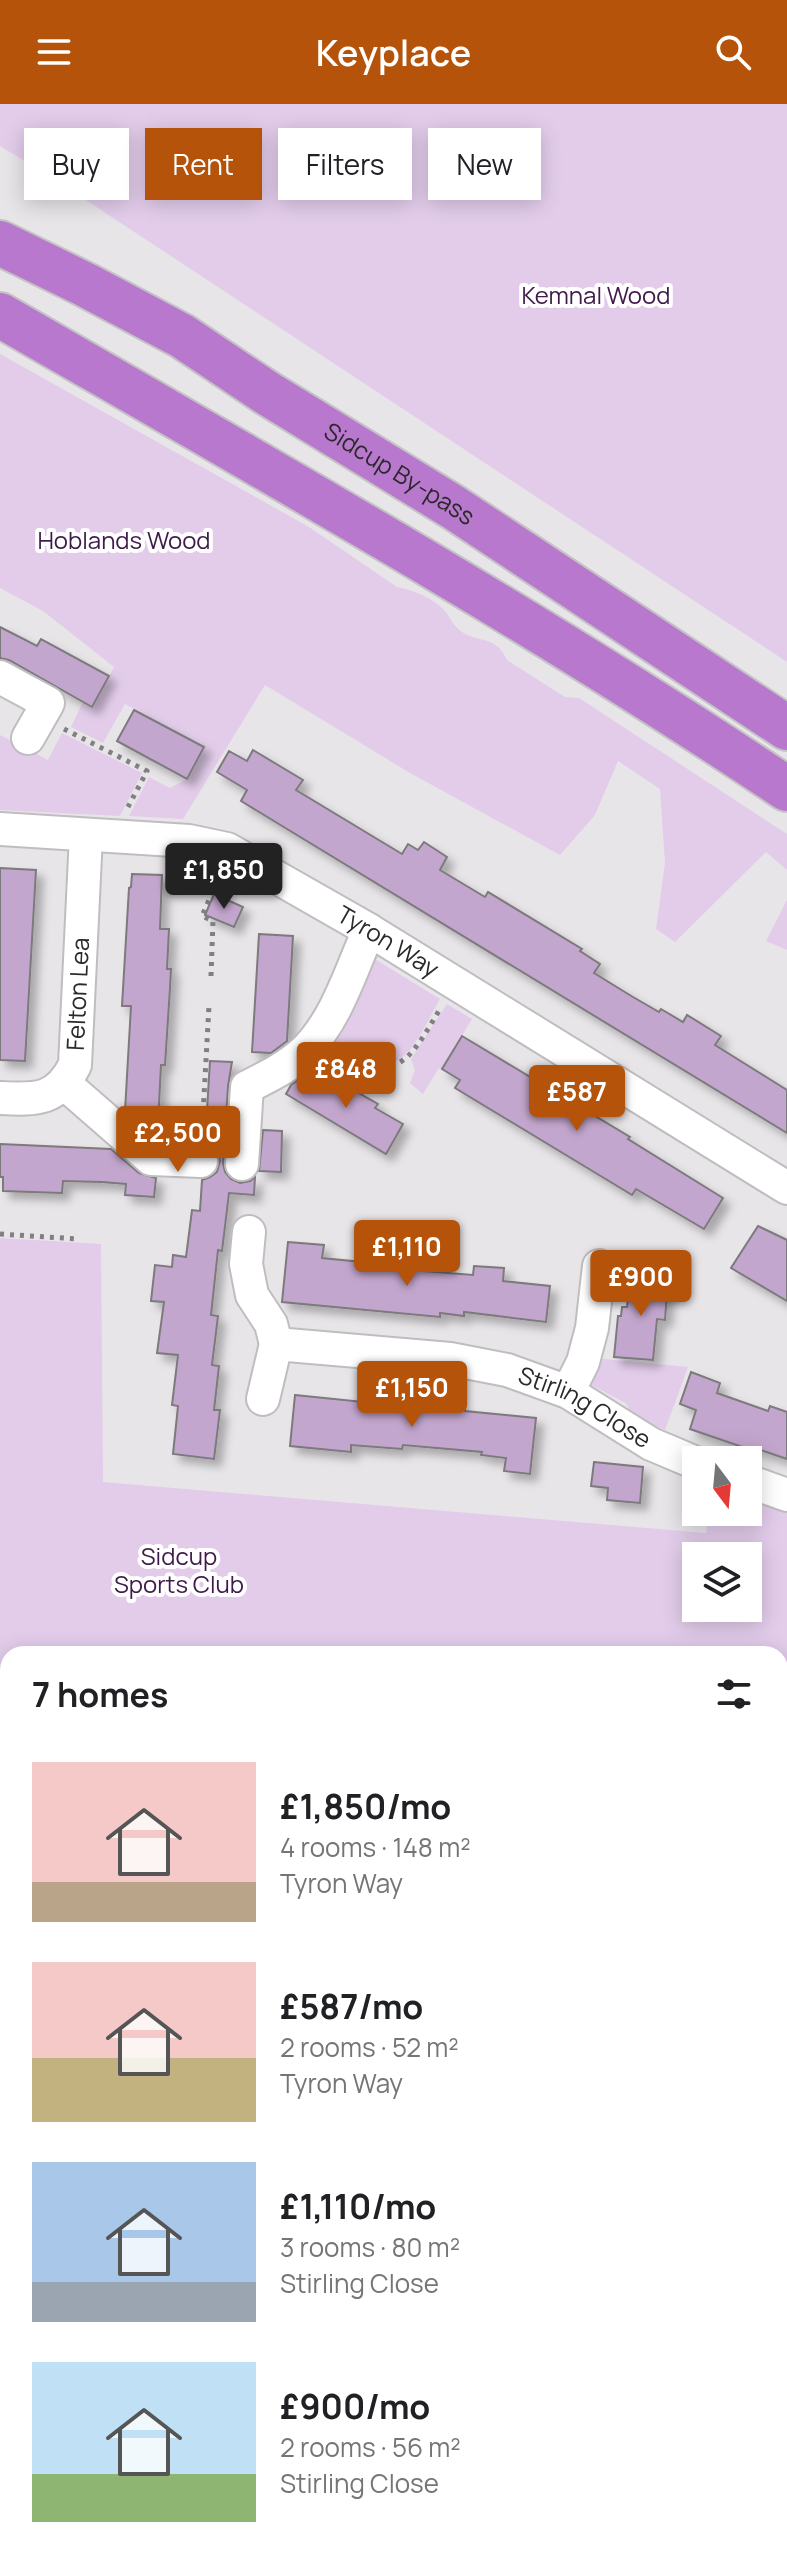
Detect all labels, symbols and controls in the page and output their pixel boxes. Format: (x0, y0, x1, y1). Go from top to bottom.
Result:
text: Keyplace (316, 28, 471, 77)
icon: menu (32, 30, 76, 74)
icon: search (711, 30, 755, 74)
chip: Buy (24, 128, 129, 200)
chip: Rent (145, 128, 262, 200)
chip: Filters (278, 128, 412, 200)
chip: New (428, 128, 541, 200)
park label: Kemnal Wood (522, 278, 670, 311)
street label: Sidcup By-pass (318, 414, 482, 532)
park label: Hoblands Wood (37, 523, 211, 556)
pin: £1,850 (159, 843, 289, 911)
text: £1,850 (183, 851, 265, 887)
street label: Tyron Way (332, 897, 446, 985)
street label: Felton Lea (58, 937, 96, 1051)
pin: £848 (299, 1042, 393, 1110)
text: £848 (315, 1050, 377, 1086)
pin: £587 (530, 1065, 624, 1133)
text: £587 (547, 1073, 607, 1109)
pin: £2,500 (113, 1106, 243, 1174)
text: £2,500 (134, 1114, 222, 1150)
pin: £1,110 (342, 1220, 472, 1288)
text: £1,110 (372, 1228, 442, 1264)
pin: £900 (594, 1250, 688, 1318)
text: £900 (608, 1258, 674, 1294)
street label: Stirling Close (514, 1357, 658, 1455)
pin: £1,150 (347, 1361, 477, 1429)
text: £1,150 (375, 1369, 449, 1405)
north arrow (682, 1446, 762, 1526)
map controls (682, 1446, 762, 1622)
park label: Sidcup Sports Club (114, 1539, 244, 1600)
button: layers (682, 1542, 762, 1622)
text: 7 homes (32, 1671, 168, 1717)
icon: filters (712, 1672, 756, 1716)
text: £1,850/mo (280, 1783, 451, 1829)
icon: home (96, 1794, 192, 1890)
text: 4 rooms · 148 m² (280, 1829, 471, 1865)
text: Tyron Way (280, 1865, 403, 1901)
text: £587/mo (280, 1983, 423, 2029)
icon: home (96, 1994, 192, 2090)
text: 2 rooms · 52 m² (280, 2029, 459, 2065)
text: Tyron Way (280, 2065, 403, 2101)
text: £1,110/mo (280, 2183, 436, 2229)
icon: home (96, 2194, 192, 2290)
text: 3 rooms · 80 m² (280, 2229, 460, 2265)
text: Stirling Close (280, 2265, 439, 2301)
text: £900/mo (280, 2383, 430, 2429)
icon: home (96, 2394, 192, 2490)
text: 2 rooms · 56 m² (280, 2429, 461, 2465)
text: Stirling Close (280, 2465, 439, 2501)

